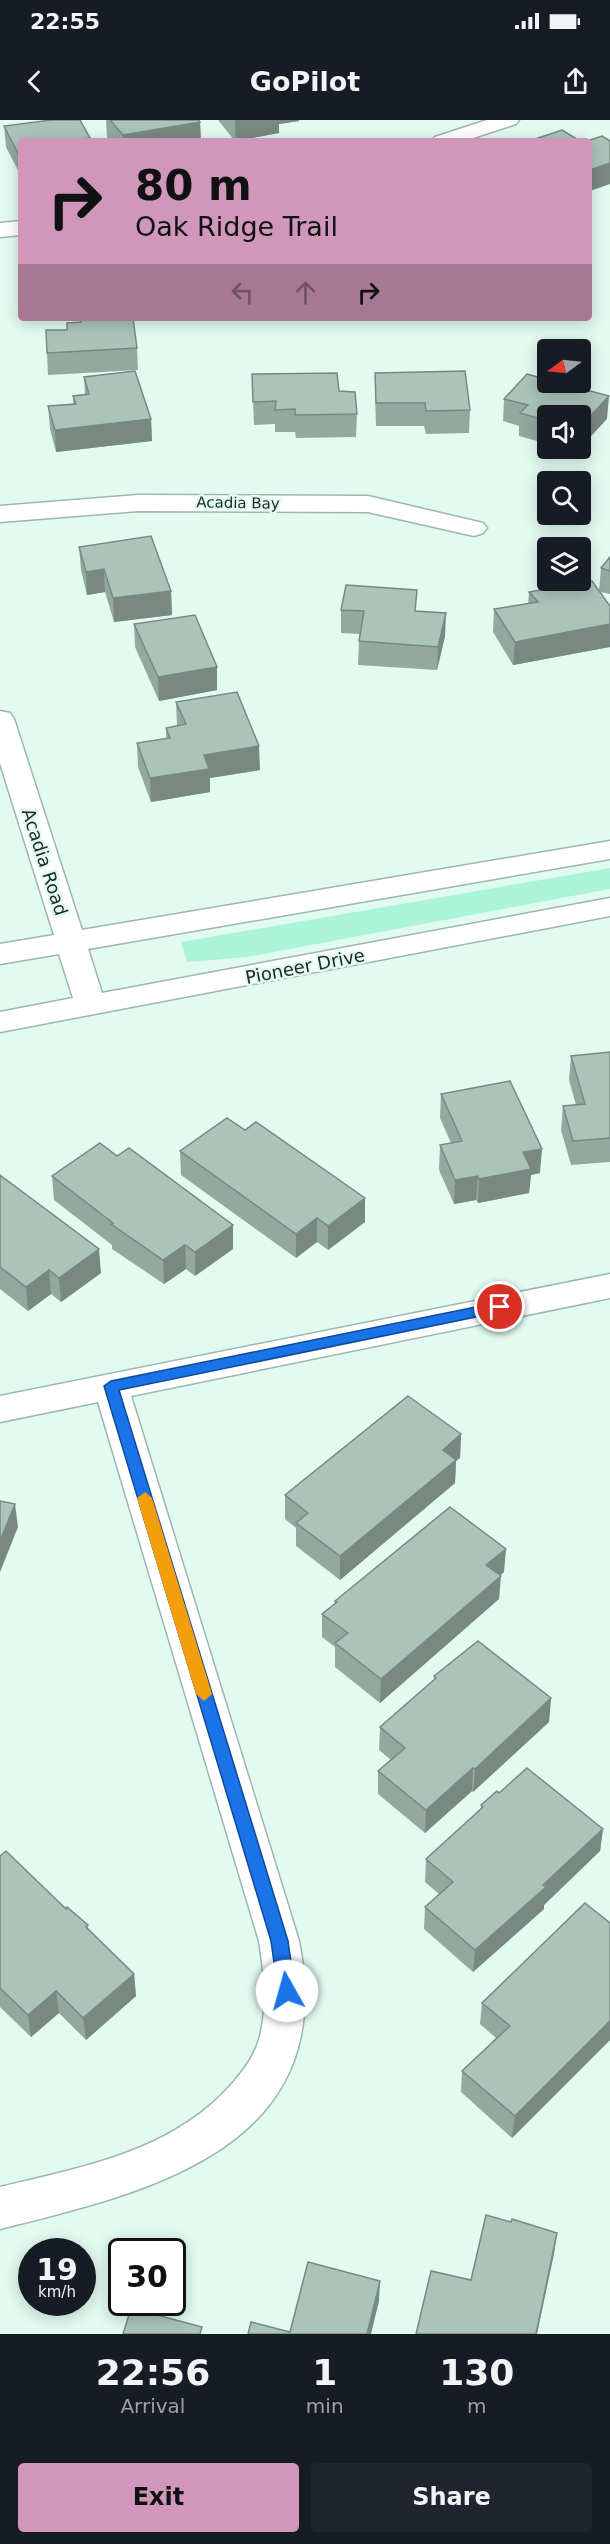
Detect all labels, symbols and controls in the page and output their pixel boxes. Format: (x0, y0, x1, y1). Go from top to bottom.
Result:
text: 22:55 (30, 9, 100, 34)
icon: back (18, 65, 51, 98)
icon: share (559, 65, 592, 98)
text: GoPilot (250, 66, 360, 97)
text: 80 m (135, 161, 252, 210)
icon: right (36, 162, 114, 240)
text: Oak Ridge Trail (135, 211, 338, 242)
icon: left (226, 276, 259, 309)
icon: ahead (289, 276, 322, 309)
icon: right (352, 276, 385, 309)
north arrow (537, 339, 591, 393)
map controls (537, 339, 591, 591)
button: sound (537, 405, 591, 459)
button: search (537, 471, 591, 525)
street label: Acadia Bay (196, 493, 280, 513)
button: layers (537, 537, 591, 591)
street label: Acadia Road (18, 806, 72, 918)
street label: Pioneer Drive (244, 944, 366, 988)
pin (474, 1281, 525, 1332)
icon: arrive (483, 1290, 516, 1323)
position arrow (255, 1959, 319, 2023)
speed limit sign: 30 (108, 2238, 186, 2316)
text: 19 (36, 2252, 78, 2287)
text: km/h (38, 2283, 76, 2301)
text: 22:56 (96, 2352, 210, 2393)
text: 1 (312, 2352, 337, 2393)
text: 130 (439, 2352, 514, 2393)
text: Arrival (120, 2394, 185, 2418)
text: min (306, 2394, 344, 2418)
text: m (467, 2394, 487, 2418)
button: Exit (18, 2463, 299, 2532)
button: Share (311, 2463, 592, 2532)

